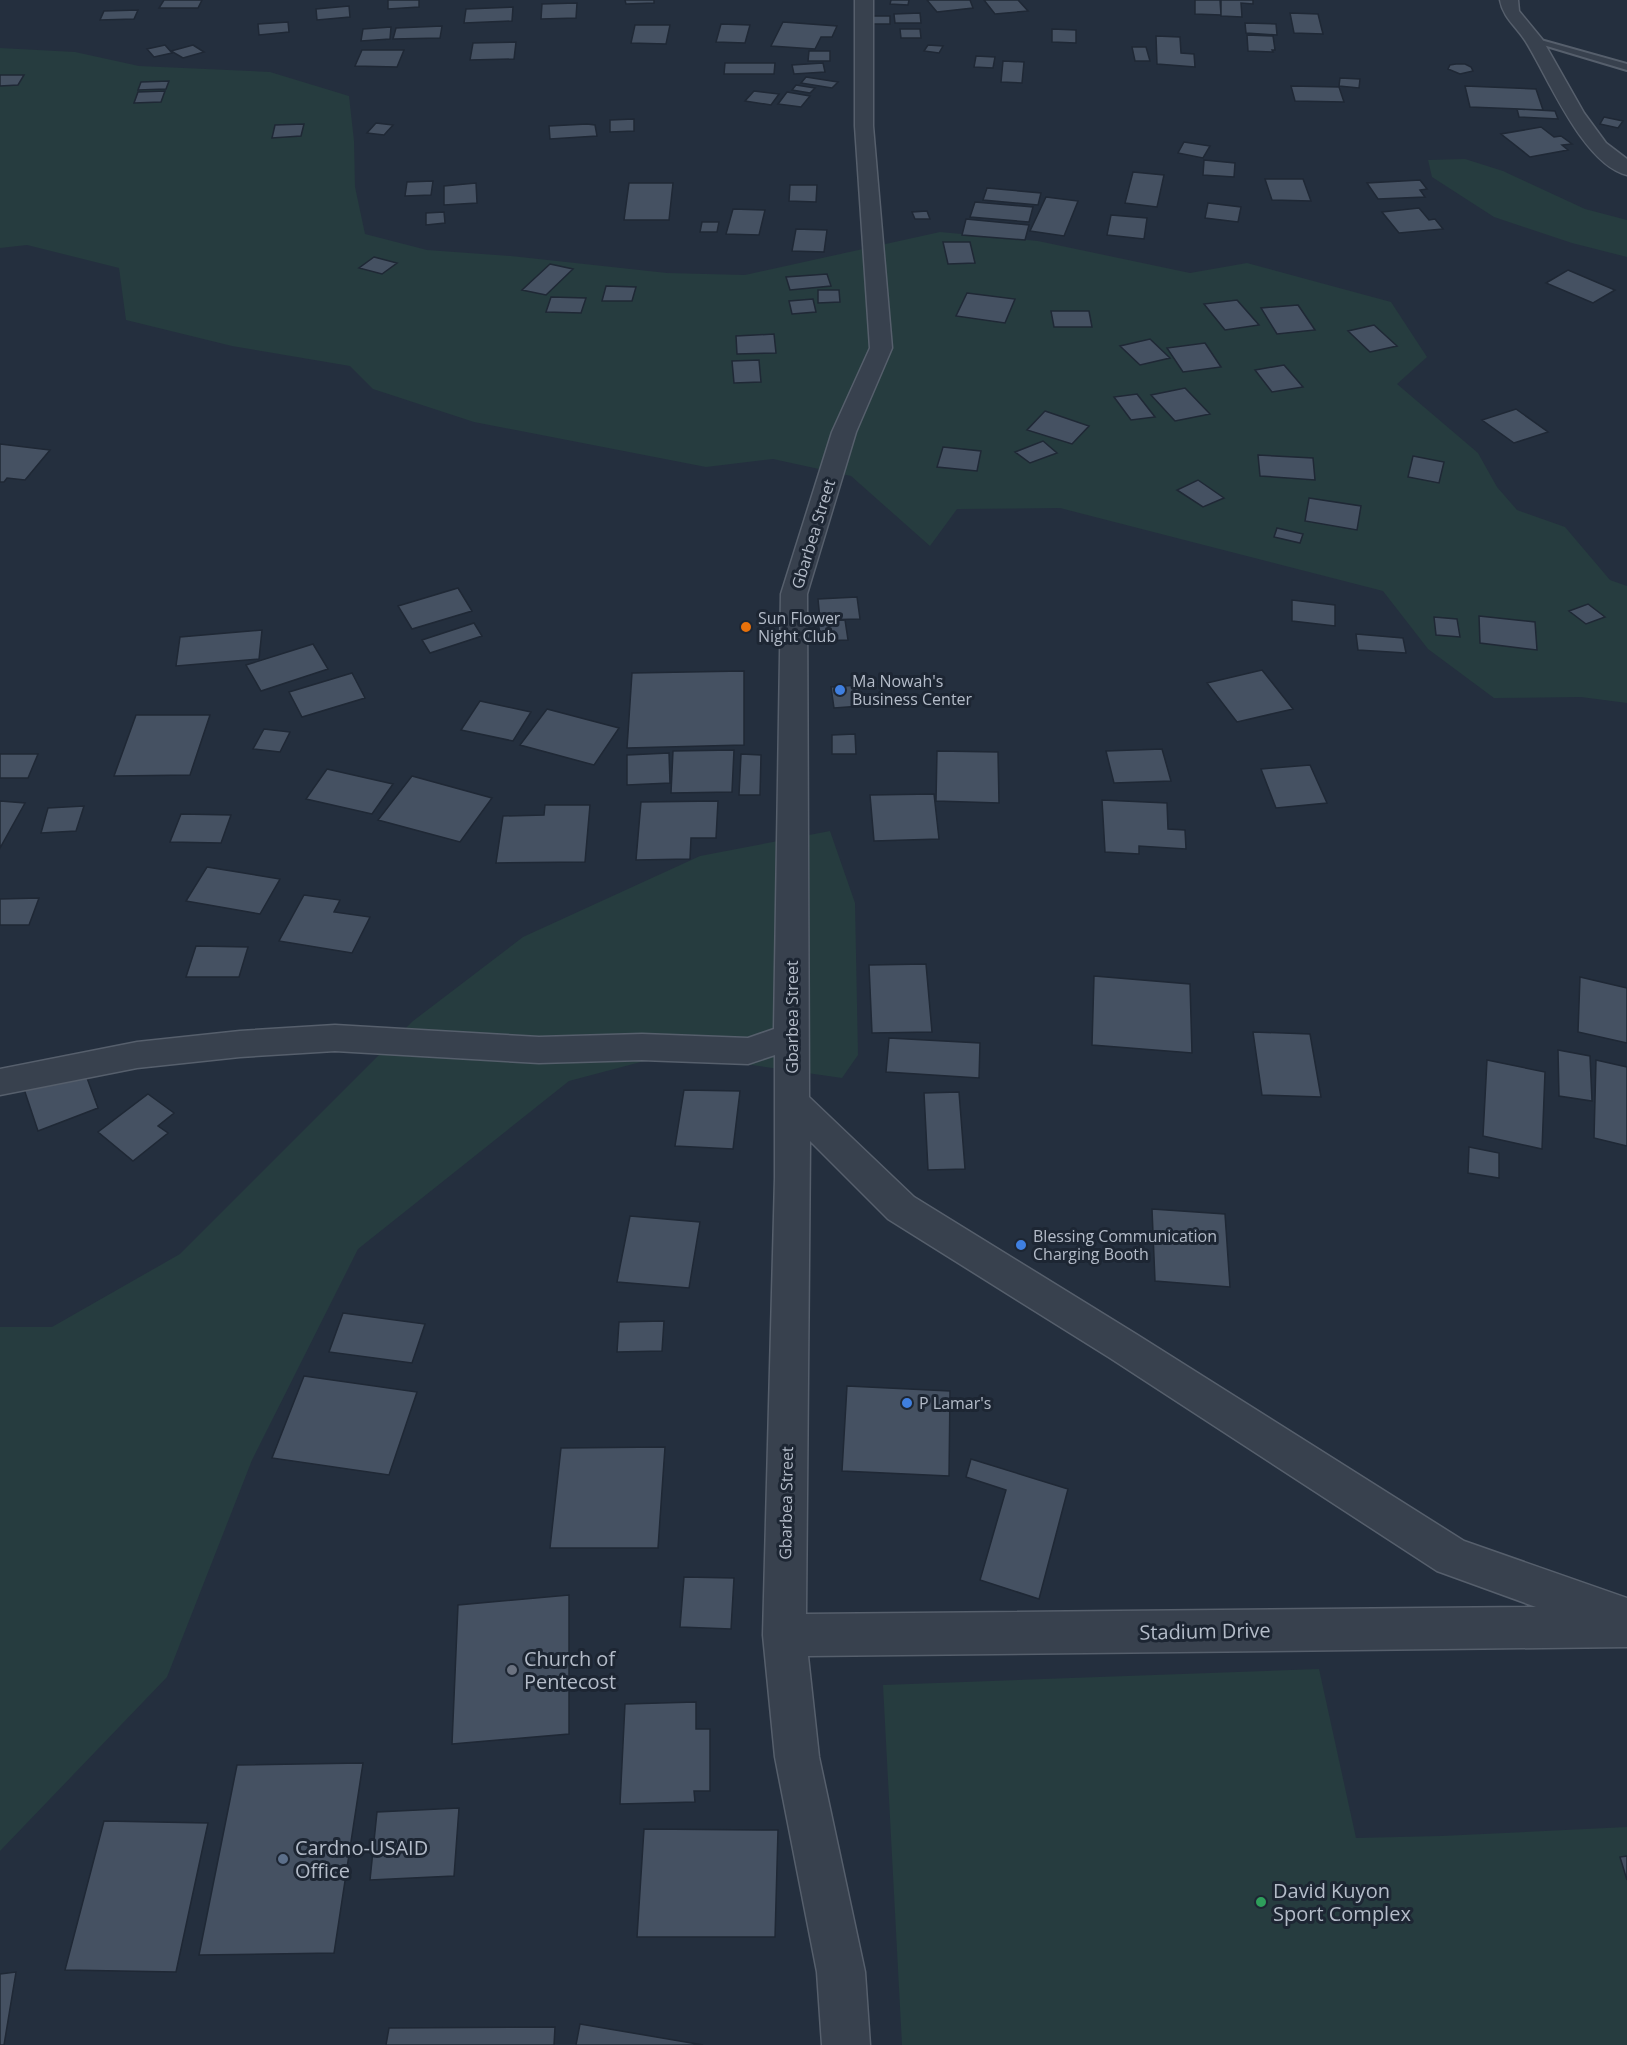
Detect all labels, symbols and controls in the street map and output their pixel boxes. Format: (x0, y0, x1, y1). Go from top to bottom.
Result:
street label: Gbarbea Street (786, 476, 840, 591)
place label: Sun Flower Night Club (758, 607, 841, 647)
marker: Sun Flower Night Club (739, 620, 753, 634)
place label: Ma Nowah's Business Center (852, 670, 973, 710)
marker: Ma Nowah's Business Center (833, 683, 847, 697)
street label: Gbarbea Street (781, 960, 803, 1074)
place label: Blessing Communication Charging Booth (1033, 1225, 1217, 1265)
marker: Blessing Communication Charging Booth (1014, 1238, 1028, 1252)
place label: P Lamar's (919, 1392, 991, 1414)
marker: P Lamar's (900, 1396, 914, 1410)
street label: Gbarbea Street (774, 1446, 798, 1560)
street label: Stadium Drive (1139, 1616, 1271, 1646)
place label: Church of Pentecost (524, 1645, 616, 1695)
marker: Church of Pentecost (505, 1663, 519, 1677)
place label: Cardno-USAID Office (295, 1834, 428, 1884)
marker: Cardno-USAID Office (276, 1852, 290, 1866)
place label: David Kuyon Sport Complex (1273, 1877, 1411, 1927)
marker: David Kuyon Sport Complex (1254, 1895, 1268, 1909)

